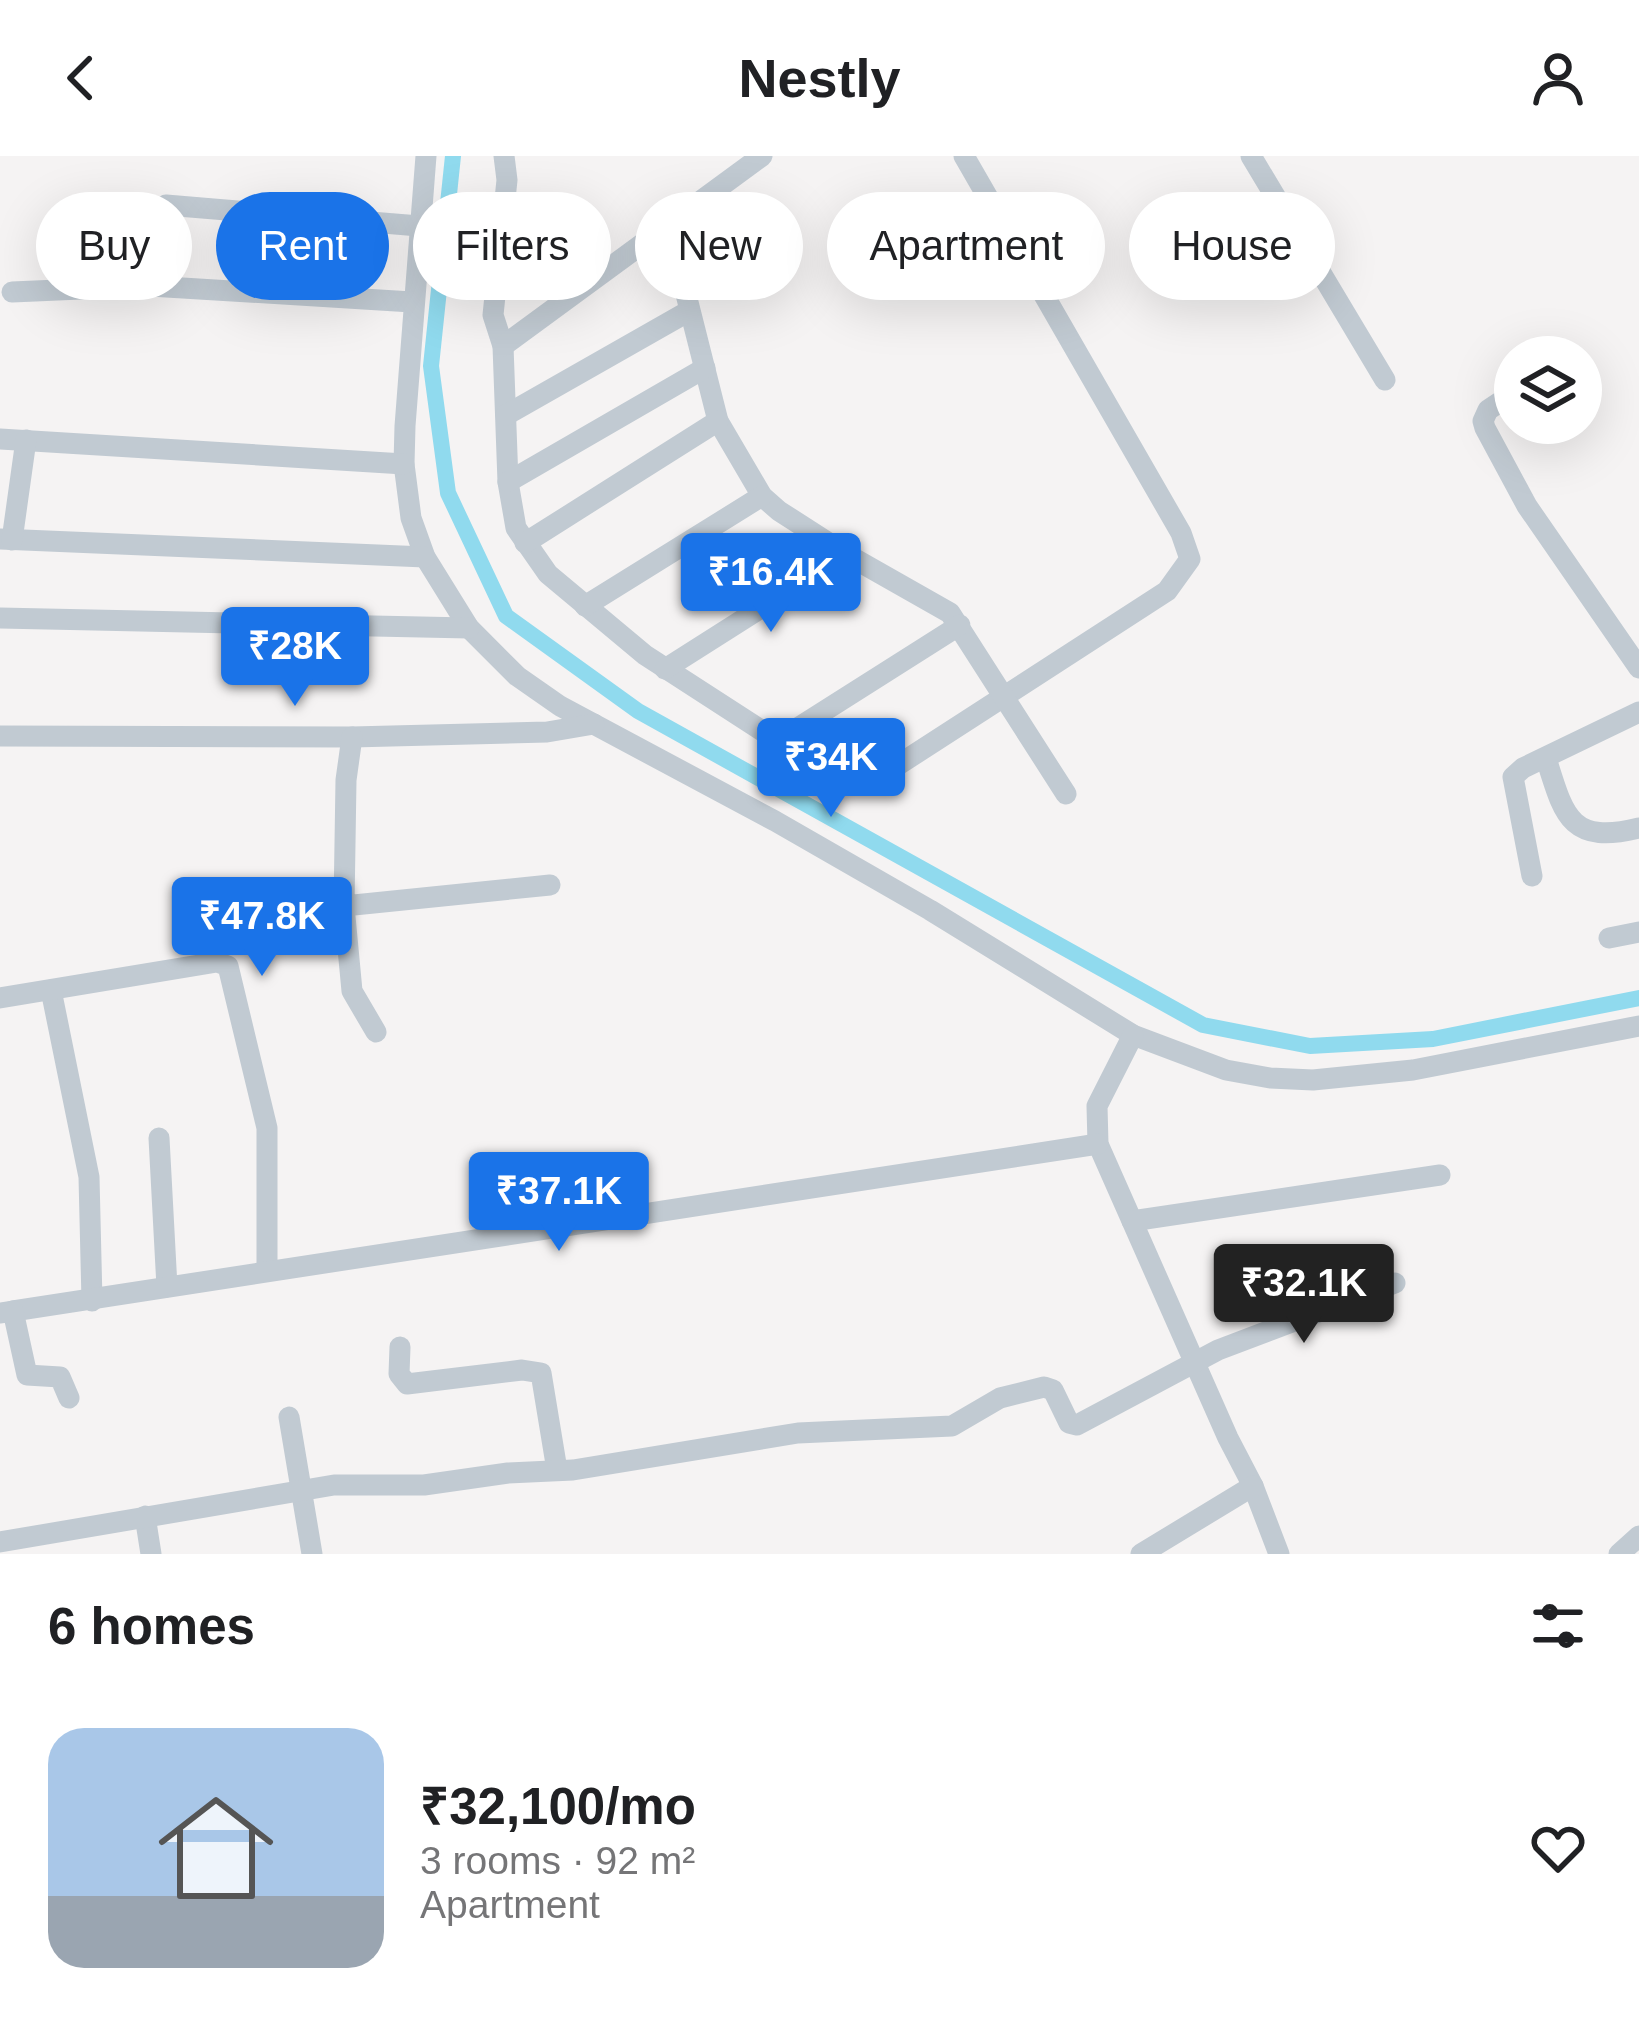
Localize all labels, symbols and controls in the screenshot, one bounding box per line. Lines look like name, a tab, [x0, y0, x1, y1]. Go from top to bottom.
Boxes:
icon: back	[48, 45, 114, 111]
icon: person	[1525, 45, 1591, 111]
text: Nestly	[738, 48, 901, 108]
chip: Buy	[36, 192, 192, 300]
chip: Rent	[216, 192, 389, 300]
chip: Filters	[413, 192, 611, 300]
chip: New	[635, 192, 803, 300]
chip: Apartment	[827, 192, 1105, 300]
chip: House	[1129, 192, 1335, 300]
map controls	[1494, 336, 1602, 444]
button: layers	[1494, 336, 1602, 444]
pin: ₹16.4K	[673, 533, 869, 635]
text: ₹16.4K	[708, 550, 834, 593]
pin: ₹28K	[224, 607, 366, 709]
text: ₹28K	[248, 624, 342, 667]
pin: ₹34K	[760, 718, 902, 820]
text: ₹34K	[784, 735, 878, 778]
pin: ₹47.8K	[164, 877, 360, 979]
text: ₹47.8K	[199, 894, 325, 937]
pin: ₹37.1K	[461, 1152, 657, 1254]
text: ₹37.1K	[496, 1169, 622, 1212]
pin: ₹32.1K	[1206, 1244, 1402, 1346]
text: ₹32.1K	[1241, 1261, 1367, 1304]
icon: filters	[1525, 1593, 1591, 1659]
text: 6 homes	[48, 1598, 255, 1655]
icon: home	[144, 1776, 288, 1920]
text: ₹32,100/mo	[420, 1778, 696, 1835]
icon: heart	[1525, 1815, 1591, 1881]
text: 3 rooms · 92 m²	[420, 1839, 695, 1882]
text: Apartment	[420, 1883, 600, 1926]

